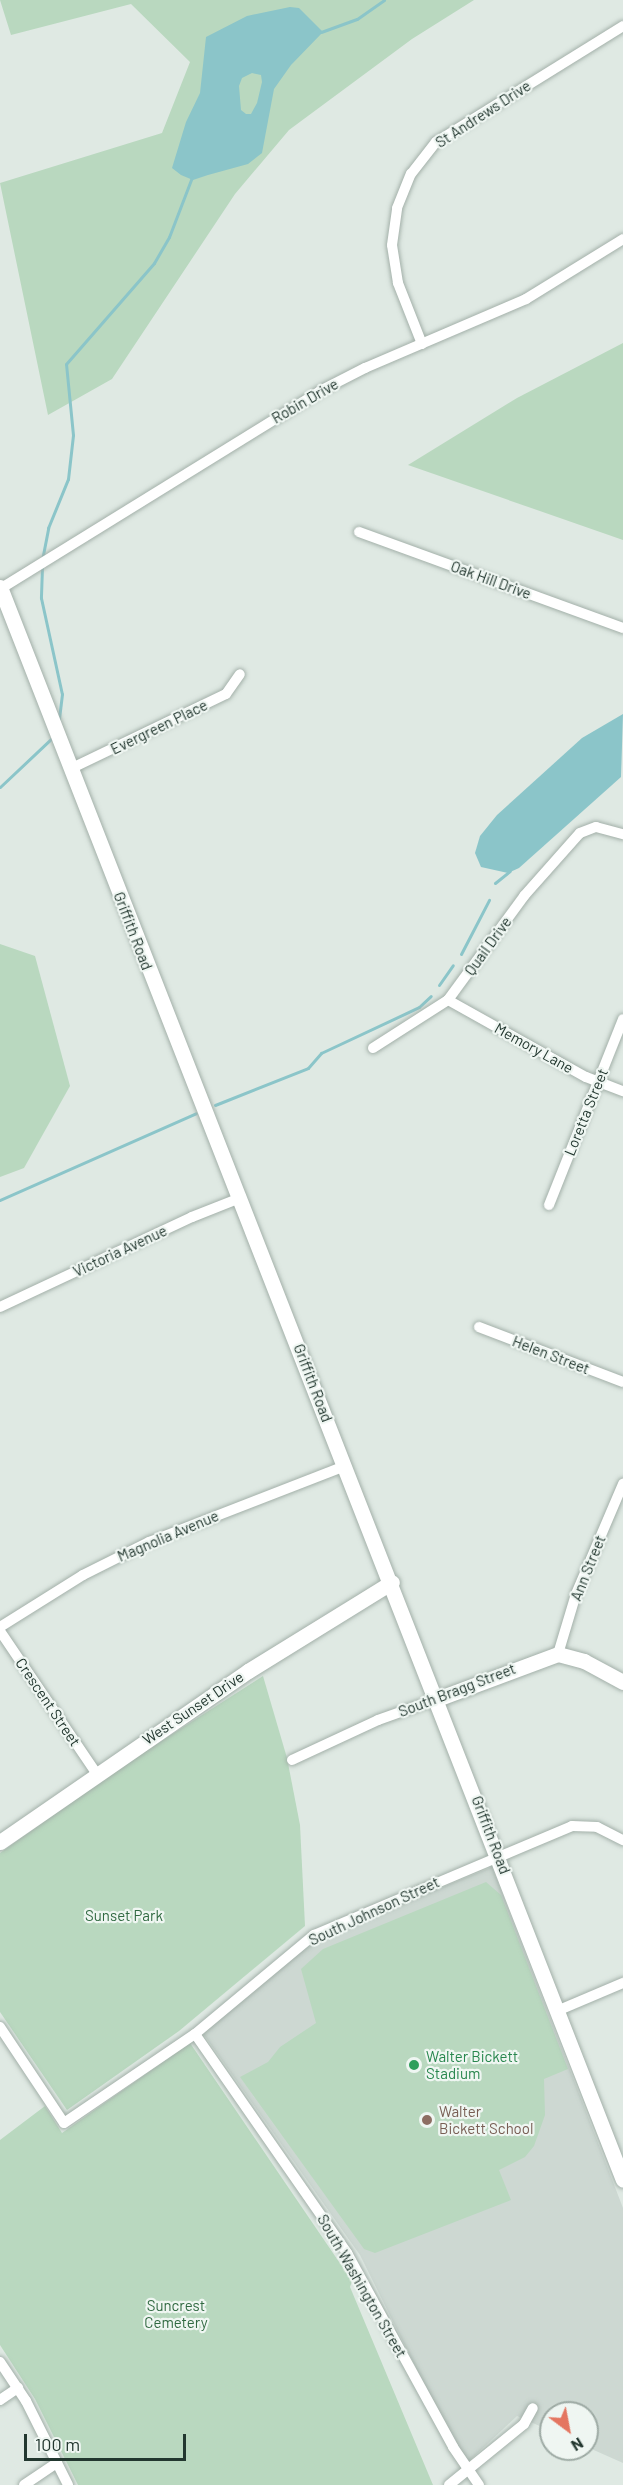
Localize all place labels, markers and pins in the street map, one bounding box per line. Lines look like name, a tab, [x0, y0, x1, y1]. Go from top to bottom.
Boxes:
place label: Walter Bickett Stadium	[426, 2047, 518, 2082]
marker: Walter Bickett Stadium	[407, 2058, 421, 2072]
place label: Walter Bickett School	[439, 2102, 533, 2137]
marker: Walter Bickett School	[420, 2113, 434, 2127]

